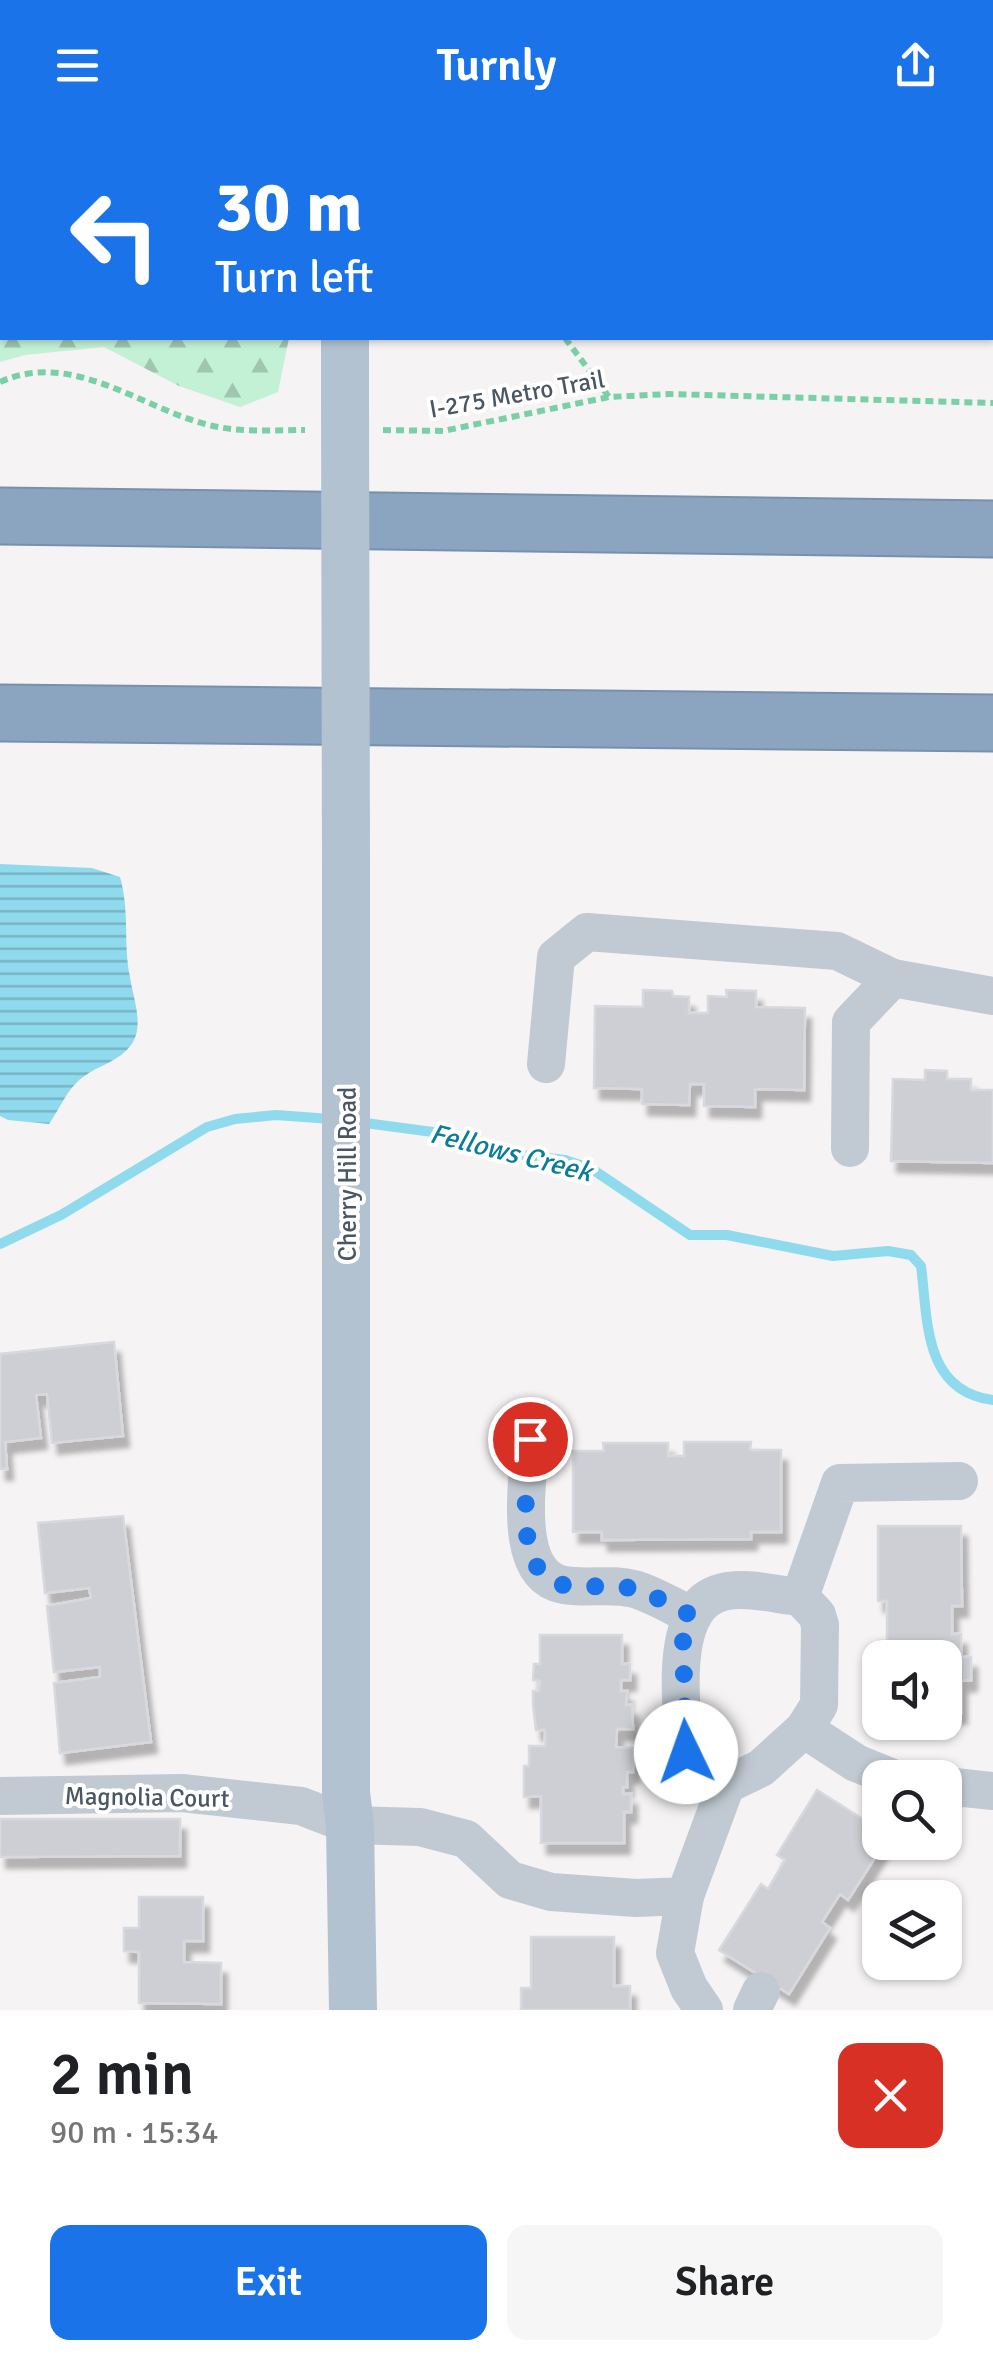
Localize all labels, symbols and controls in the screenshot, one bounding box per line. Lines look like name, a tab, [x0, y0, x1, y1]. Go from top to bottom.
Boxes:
icon: menu	[50, 38, 105, 93]
text: Turnly	[436, 38, 557, 93]
icon: share	[888, 38, 943, 93]
text: 30 m	[215, 164, 363, 250]
icon: left	[50, 170, 180, 300]
text: Turn left	[215, 250, 374, 305]
street label: I-275 Metro Trail	[427, 363, 607, 425]
street label: Cherry Hill Road	[332, 1087, 363, 1261]
water label: Fellows Creek	[427, 1116, 598, 1190]
pin	[488, 1397, 573, 1482]
icon: arrive	[503, 1412, 558, 1467]
map controls	[862, 1640, 962, 1980]
button: sound	[862, 1640, 962, 1740]
position arrow	[634, 1700, 738, 1804]
button: search	[862, 1760, 962, 1860]
street label: Magnolia Court	[64, 1780, 230, 1814]
button: layers	[862, 1880, 962, 1980]
text: 2 min	[50, 2038, 194, 2112]
button: close	[838, 2043, 943, 2148]
text: 90 m · 15:34	[50, 2113, 219, 2152]
button: Exit	[50, 2225, 487, 2340]
button: Share	[507, 2225, 943, 2340]

